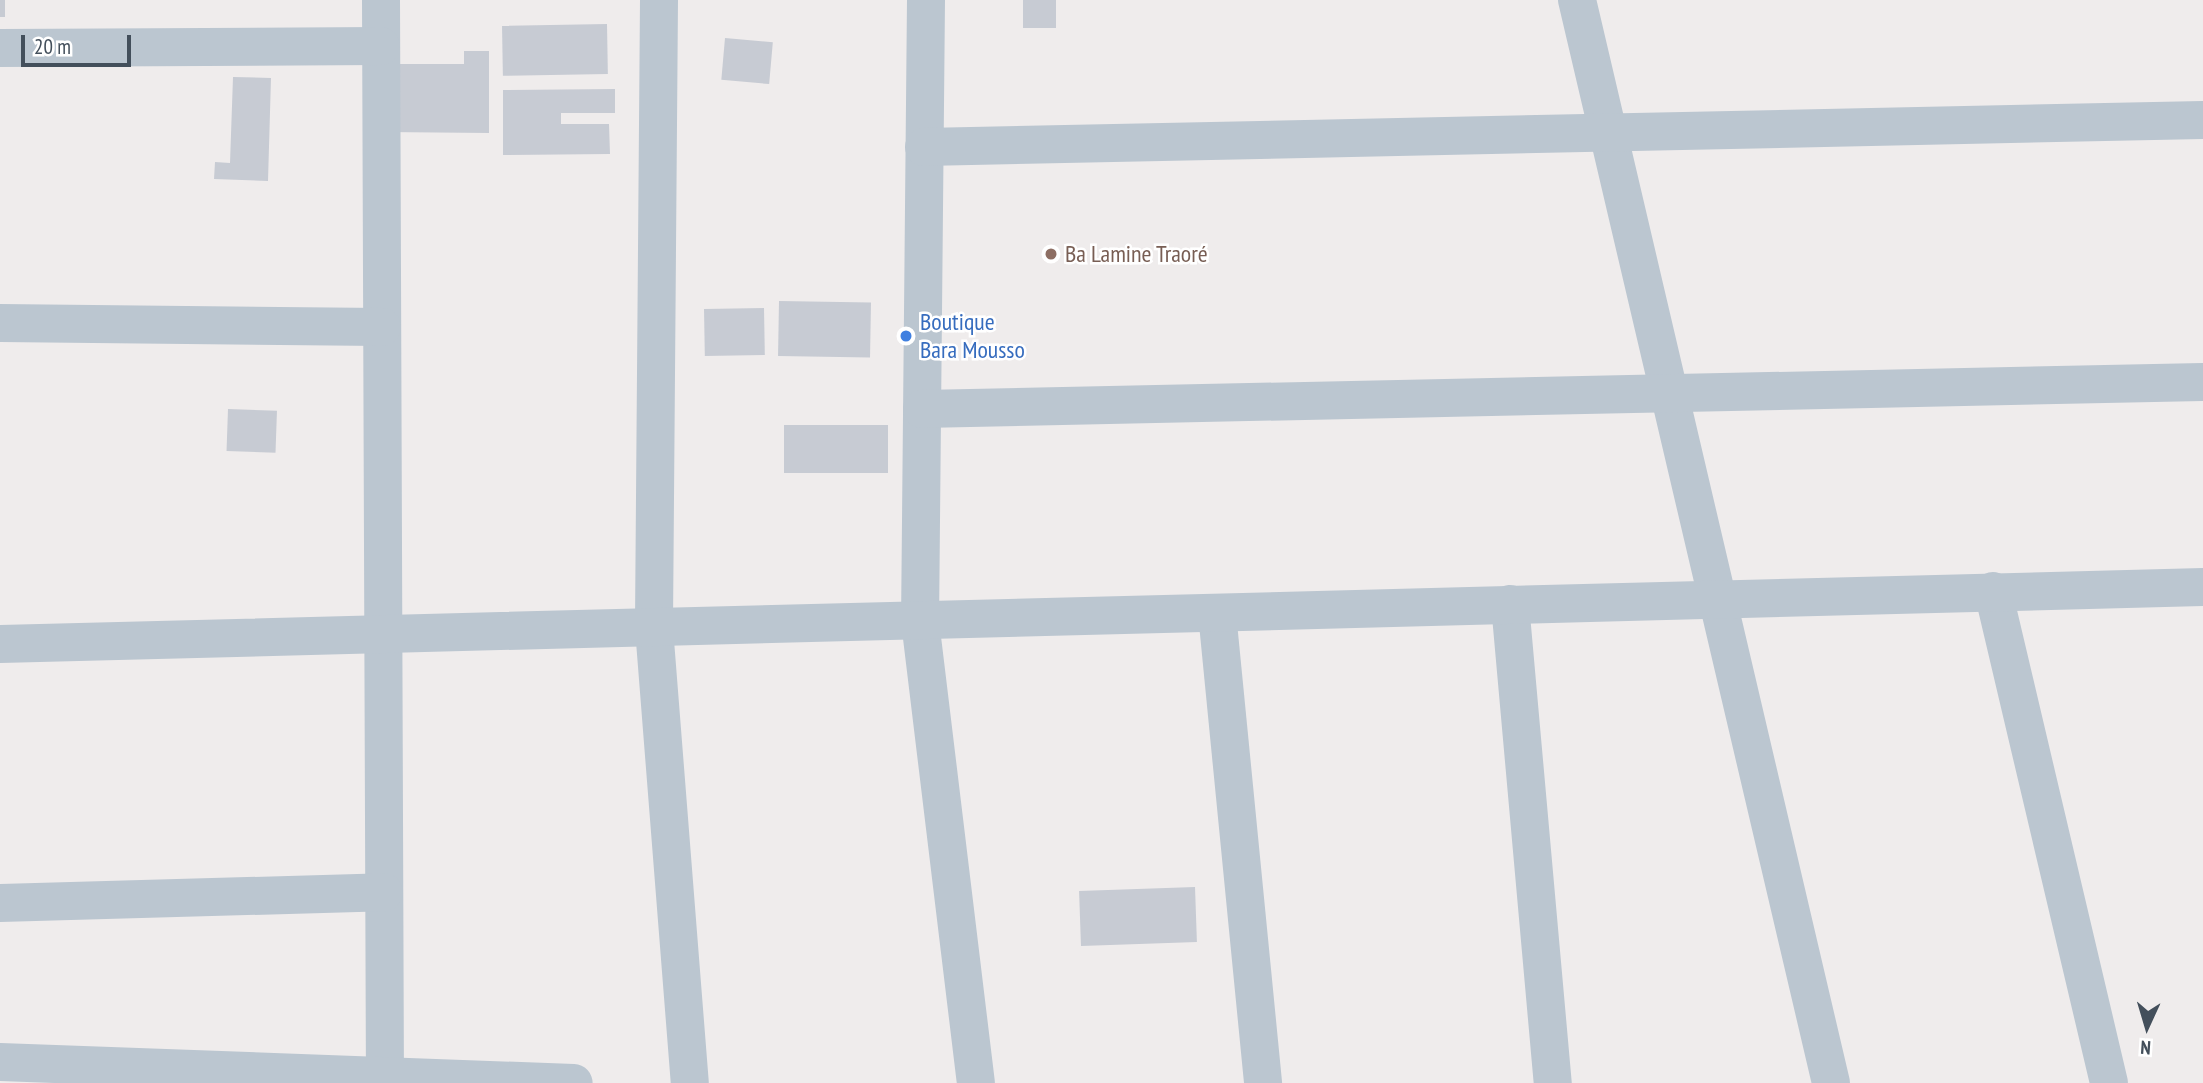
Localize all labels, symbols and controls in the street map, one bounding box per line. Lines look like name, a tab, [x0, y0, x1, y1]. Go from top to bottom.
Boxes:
scale bar	[24, 21, 135, 65]
text: 20 m	[34, 33, 71, 60]
place label: Ba Lamine Traoré	[1065, 240, 1208, 268]
marker: Ba Lamine Traoré	[1043, 246, 1059, 262]
place label: Boutique Bara Mousso	[920, 308, 1025, 364]
marker: Boutique Bara Mousso	[898, 328, 914, 344]
north arrow	[2112, 992, 2182, 1062]
text: N	[2140, 1036, 2152, 1060]

